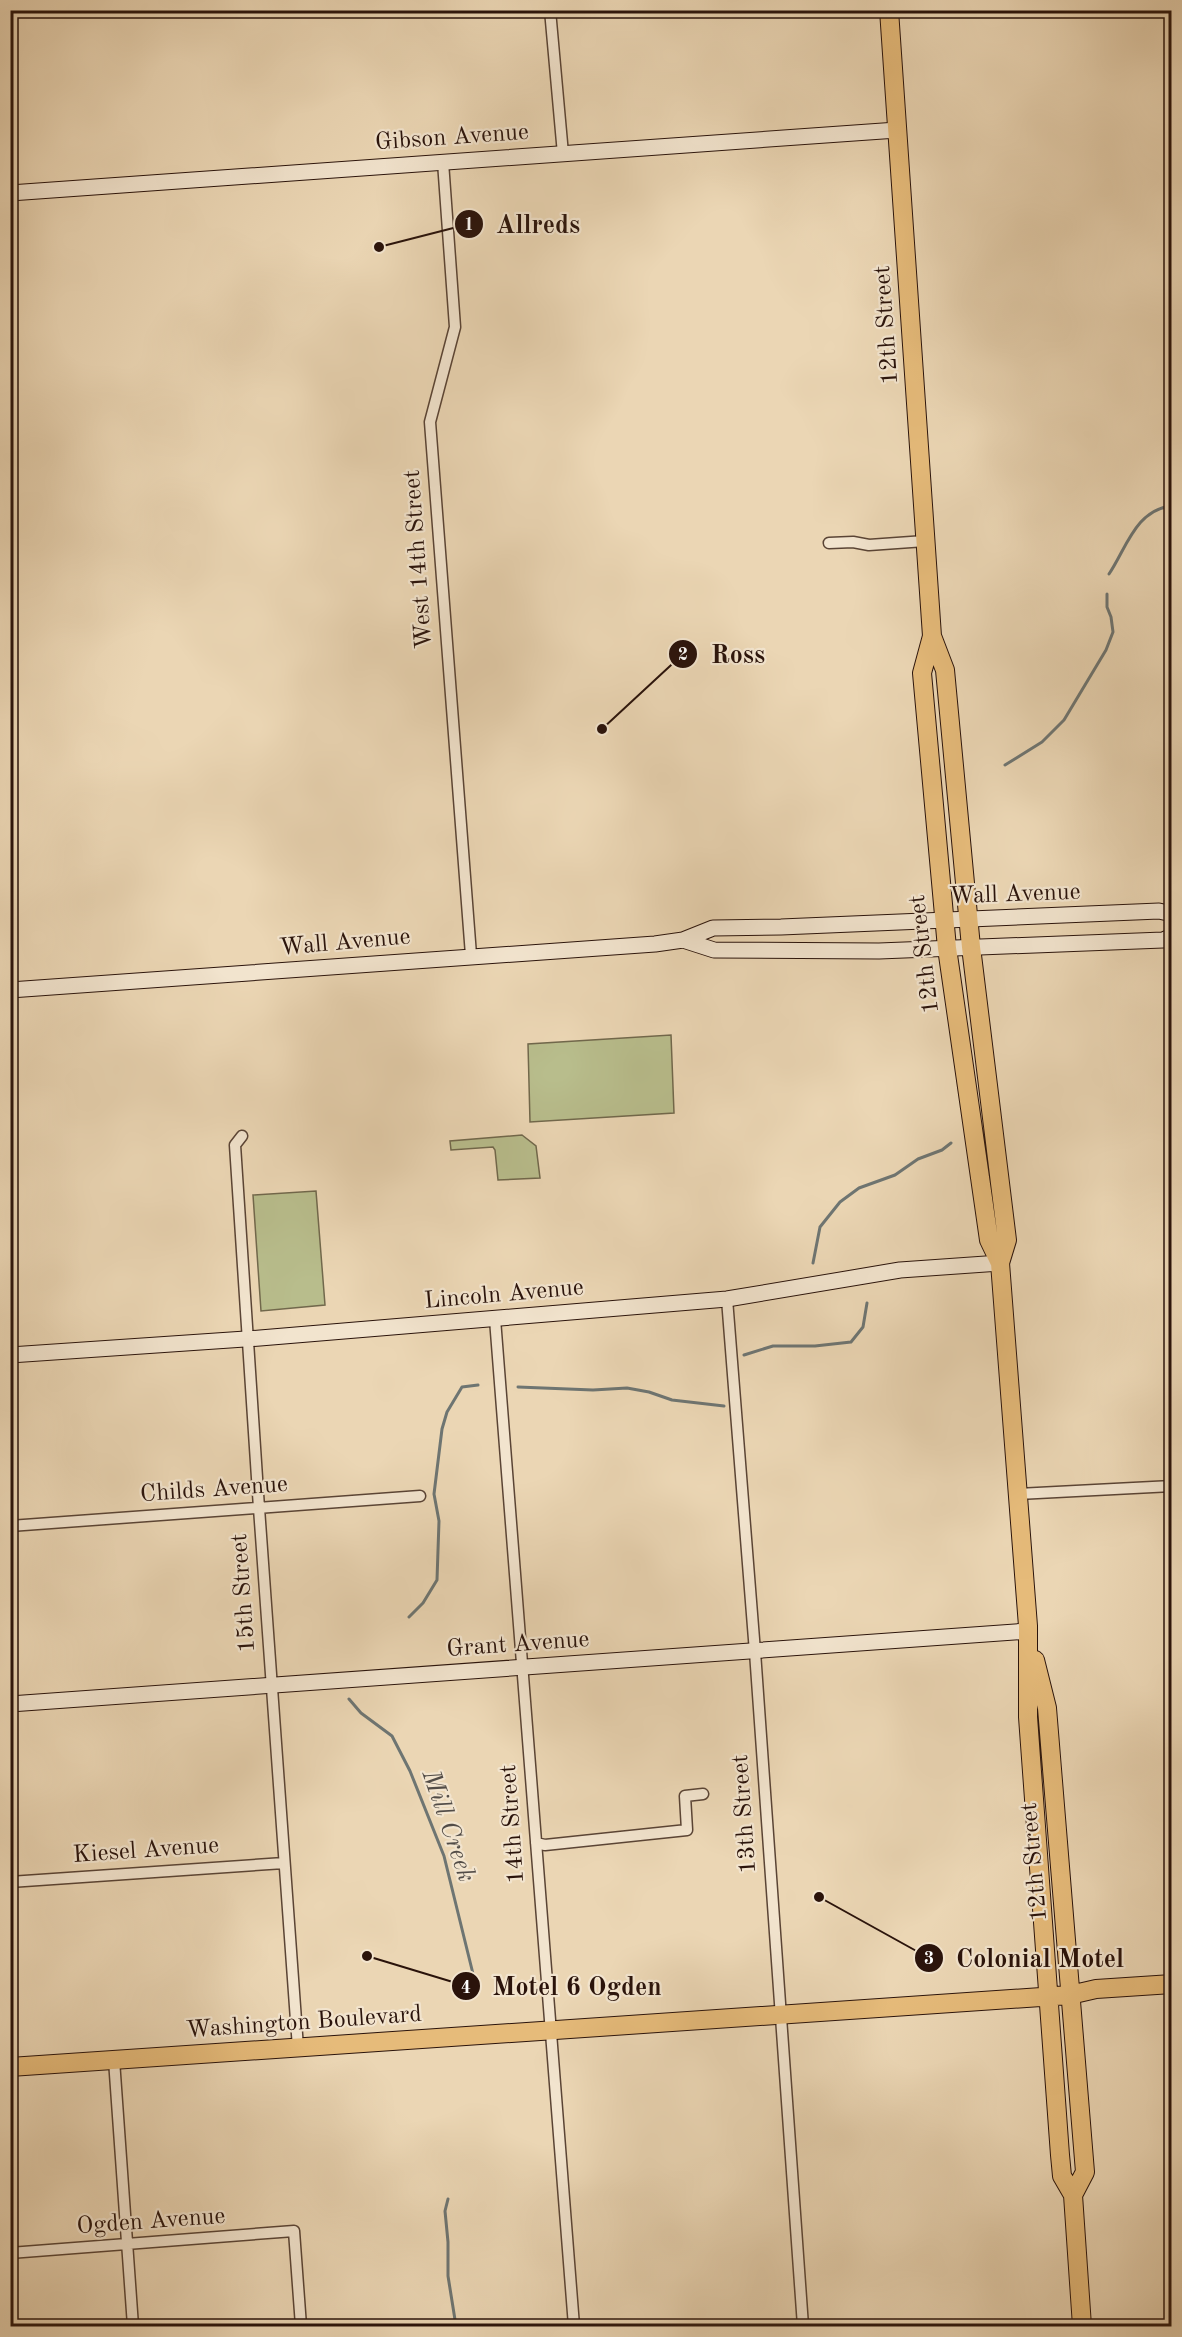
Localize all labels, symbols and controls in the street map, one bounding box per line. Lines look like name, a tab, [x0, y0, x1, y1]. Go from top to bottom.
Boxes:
street label: Gibson Avenue	[374, 121, 530, 155]
callout: Allreds	[454, 202, 592, 246]
text: Allreds	[496, 213, 580, 239]
text: 1	[464, 216, 474, 234]
street label: 12th Street	[871, 264, 903, 386]
street label: West 14th Street	[401, 469, 437, 649]
callout: Ross	[668, 632, 777, 676]
text: Ross	[711, 643, 765, 669]
text: 2	[678, 646, 688, 664]
street label: Wall Avenue	[949, 881, 1081, 909]
street label: 12th Street	[906, 893, 944, 1015]
street label: Wall Avenue	[278, 925, 412, 961]
street label: Lincoln Avenue	[423, 1276, 585, 1314]
street label: Childs Avenue	[139, 1473, 289, 1507]
street label: 15th Street	[228, 1532, 260, 1654]
street label: Grant Avenue	[446, 1628, 590, 1662]
street label: 13th Street	[729, 1753, 761, 1875]
street label: 14th Street	[497, 1763, 529, 1885]
water label: Mill Creek	[416, 1766, 479, 1886]
street label: 12th Street	[1018, 1801, 1052, 1923]
street label: Kiesel Avenue	[72, 1834, 220, 1868]
callout: Colonial Motel	[914, 1936, 1136, 1980]
text: Colonial Motel	[956, 1947, 1124, 1973]
text: 3	[924, 1950, 934, 1968]
callout: Motel 6 Ogden	[451, 1964, 674, 2008]
text: Motel 6 Ogden	[492, 1975, 662, 2001]
text: 4	[461, 1979, 471, 1997]
street label: Washington Boulevard	[185, 2003, 423, 2043]
street label: Ogden Avenue	[76, 2205, 226, 2239]

